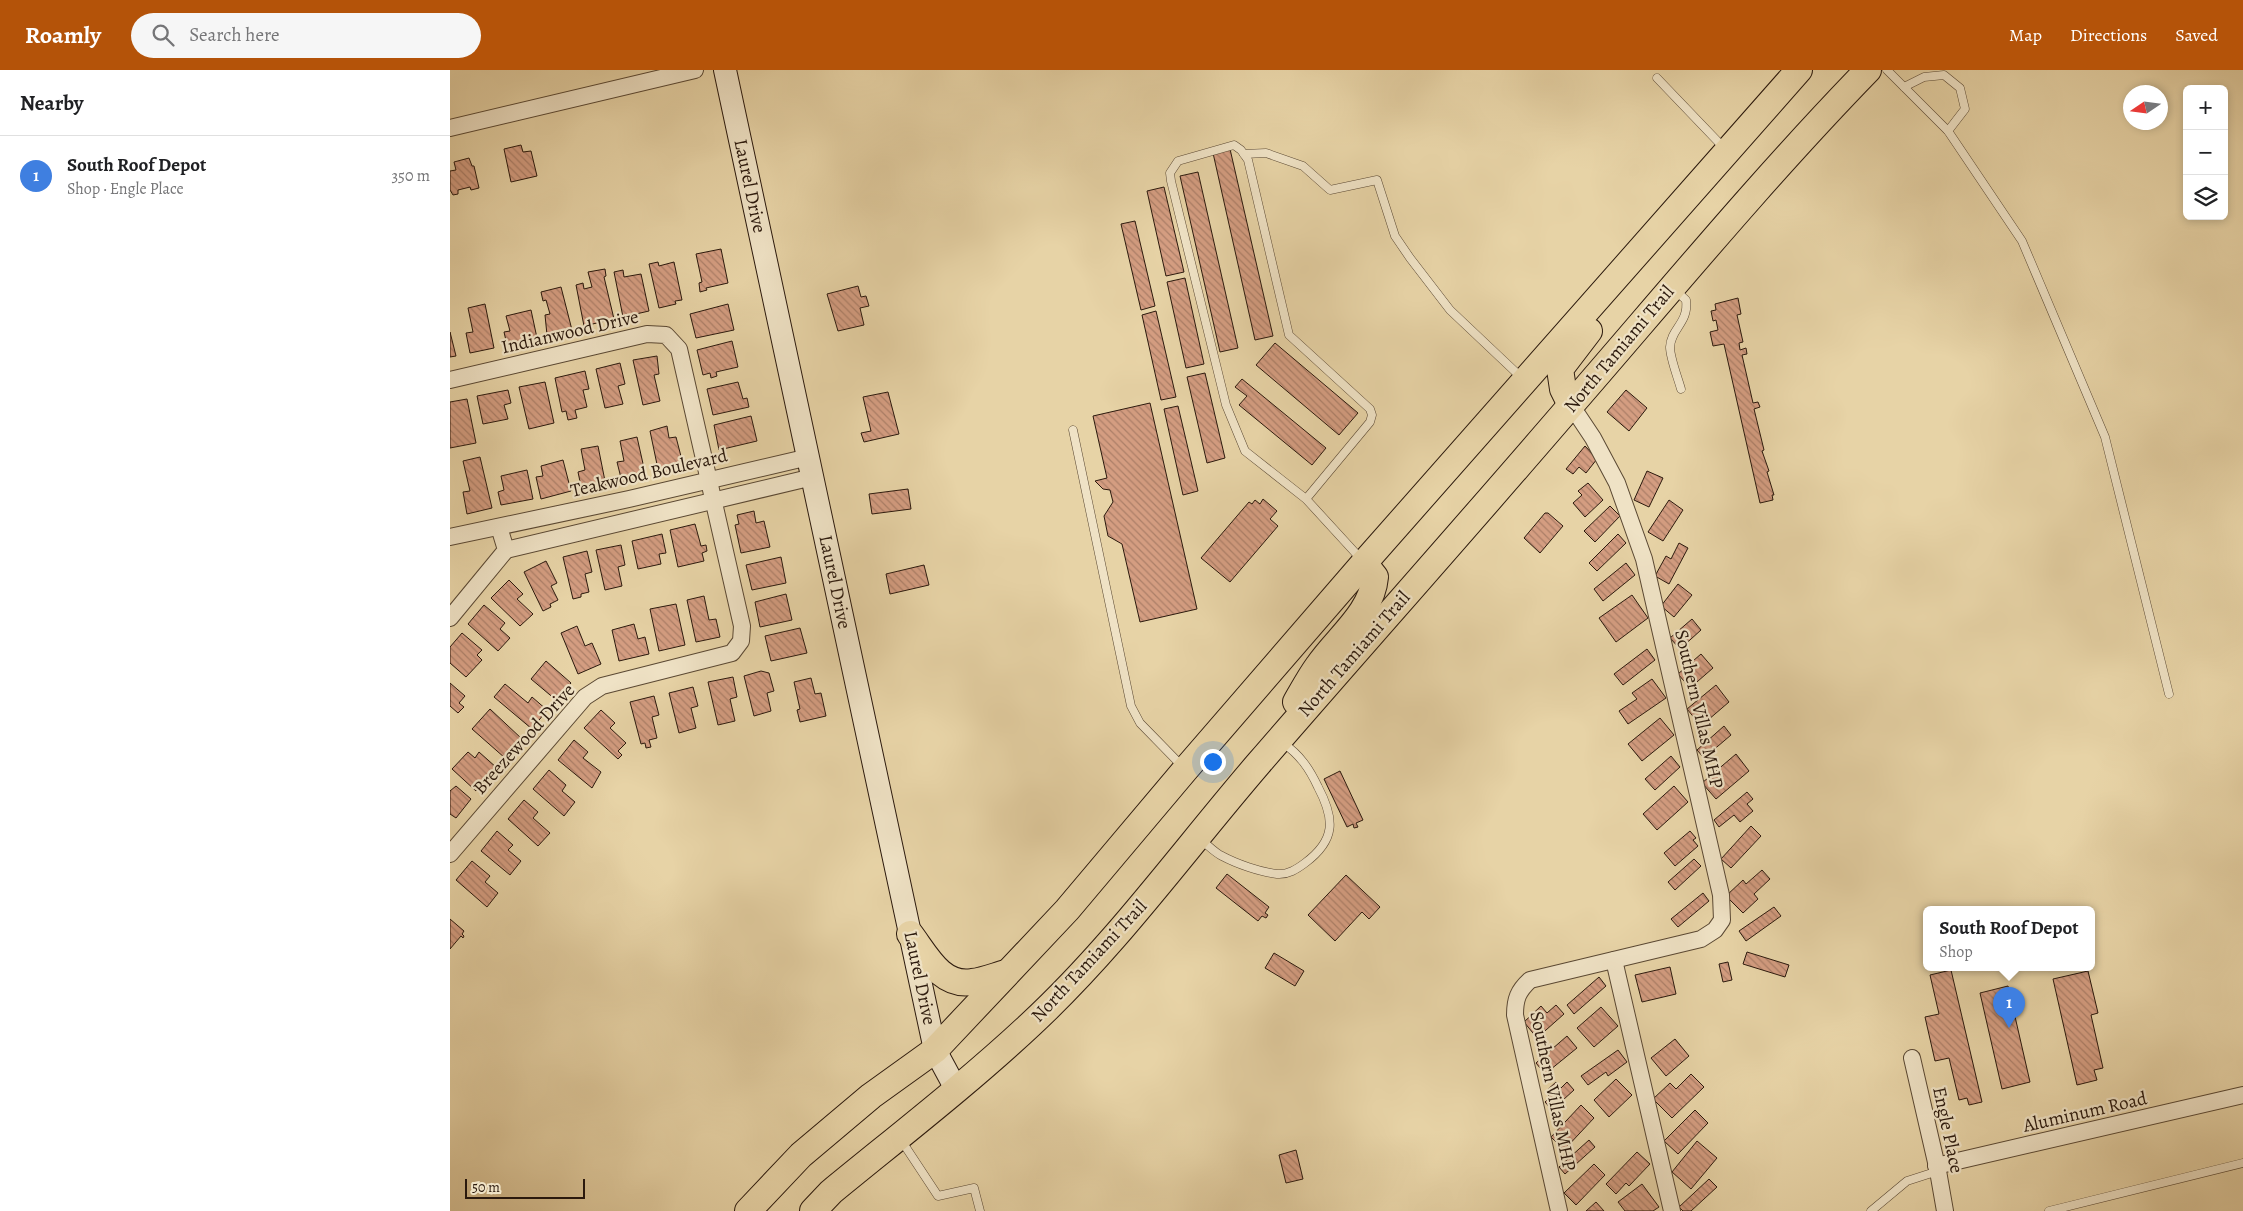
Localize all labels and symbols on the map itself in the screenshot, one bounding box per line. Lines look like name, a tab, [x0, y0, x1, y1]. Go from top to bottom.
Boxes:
north arrow	[2123, 85, 2168, 130]
street label: Laurel Drive	[727, 137, 773, 235]
street label: North Tamiami Trail	[1558, 279, 1680, 418]
street label: Indianwood Drive	[499, 304, 641, 360]
street label: Teakwood Boulevard	[568, 442, 731, 504]
street label: Laurel Drive	[812, 533, 858, 631]
street label: North Tamiami Trail	[1292, 585, 1416, 723]
street label: Southern Villas MHP	[1668, 627, 1730, 792]
street label: Breezewood Drive	[467, 678, 581, 800]
your location	[1200, 749, 1226, 775]
street label: North Tamiami Trail	[1025, 894, 1153, 1028]
street label: Laurel Drive	[897, 929, 943, 1027]
pin: 1	[1993, 987, 2025, 1028]
street label: Southern Villas MHP	[1523, 1009, 1583, 1174]
street label: Engle Place	[1926, 1084, 1970, 1176]
street label: Aluminum Road	[2019, 1085, 2150, 1139]
scale bar	[465, 1176, 585, 1199]

